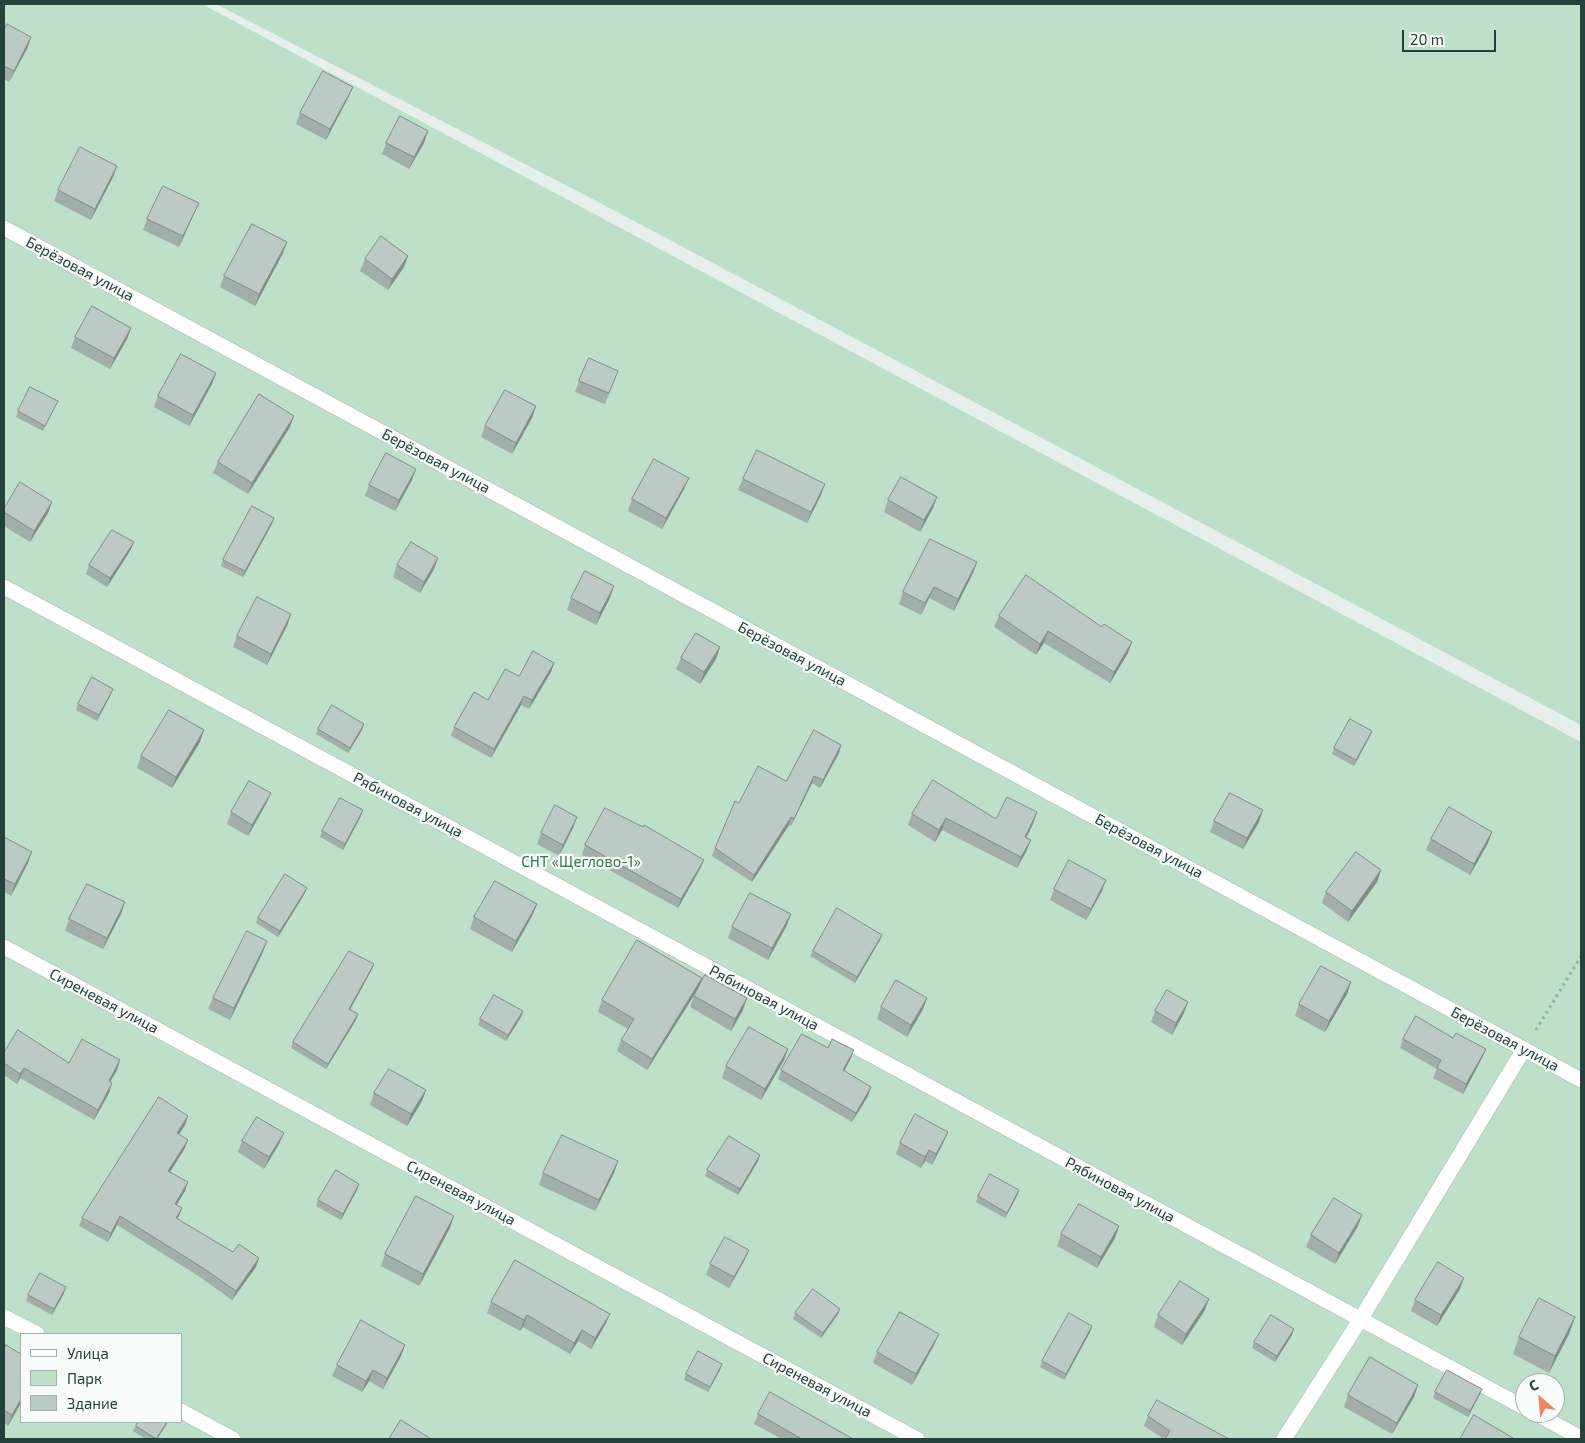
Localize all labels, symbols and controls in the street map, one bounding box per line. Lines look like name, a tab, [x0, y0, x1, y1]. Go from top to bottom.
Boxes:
scale bar	[1405, 20, 1499, 52]
text: 20 m	[1410, 30, 1444, 48]
street label: Берёзовая улица	[23, 233, 137, 305]
street label: Берёзовая улица	[379, 425, 493, 497]
street label: Берёзовая улица	[735, 618, 849, 690]
street label: Рябиновая улица	[350, 768, 466, 842]
street label: Берёзовая улица	[1092, 810, 1206, 882]
park label: СНТ «Щеглово-1»	[521, 853, 641, 871]
street label: Рябиновая улица	[706, 961, 822, 1035]
street label: Сиреневая улица	[46, 965, 162, 1037]
street label: Берёзовая улица	[1448, 1003, 1562, 1075]
street label: Рябиновая улица	[1062, 1153, 1178, 1227]
street label: Сиреневая улица	[403, 1157, 519, 1229]
legend	[20, 1333, 182, 1423]
text: Улица	[67, 1344, 109, 1362]
street label: Сиреневая улица	[759, 1349, 875, 1421]
text: Парк	[67, 1369, 102, 1387]
north arrow	[1515, 1373, 1565, 1423]
text: С	[1526, 1376, 1541, 1395]
text: Здание	[67, 1394, 118, 1412]

